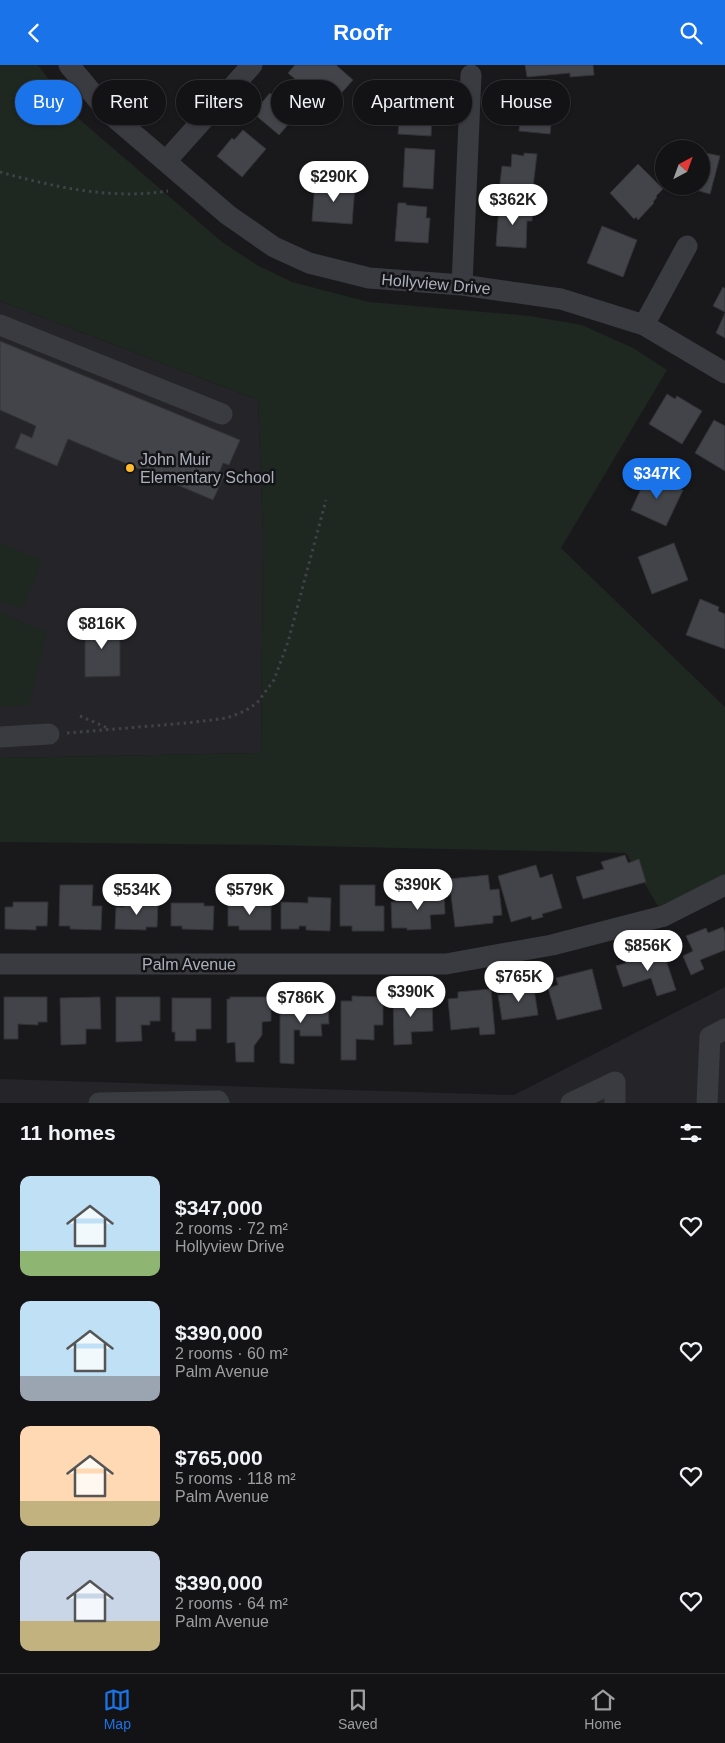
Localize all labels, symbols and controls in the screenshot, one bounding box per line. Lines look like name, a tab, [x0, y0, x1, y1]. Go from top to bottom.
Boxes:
icon: back	[20, 19, 48, 47]
icon: search	[677, 19, 705, 47]
text: Roofr	[333, 20, 392, 45]
chip: Buy	[15, 80, 82, 125]
chip: Rent	[92, 80, 166, 125]
chip: Filters	[176, 80, 261, 125]
chip: New	[271, 80, 343, 125]
chip: Apartment	[353, 80, 472, 125]
chip: House	[482, 80, 570, 125]
north arrow	[655, 140, 710, 195]
map controls	[655, 140, 710, 195]
pin: $290K	[299, 161, 369, 203]
text: $290K	[310, 168, 358, 185]
pin: $362K	[478, 184, 548, 226]
text: $362K	[489, 191, 537, 208]
street label: Hollyview Drive	[381, 271, 491, 297]
place label: John Muir Elementary School	[140, 451, 274, 486]
pin: $347K	[622, 457, 692, 500]
marker: John Muir Elementary School	[124, 462, 136, 474]
text: $347K	[633, 465, 681, 482]
pin: $816K	[67, 607, 137, 650]
text: $816K	[78, 615, 126, 632]
pin: $390K	[383, 869, 453, 911]
pin: $534K	[102, 873, 172, 916]
pin: $579K	[215, 873, 285, 916]
text: $390K	[394, 876, 442, 893]
text: $534K	[113, 881, 161, 898]
text: $579K	[226, 881, 274, 898]
pin: $856K	[613, 929, 683, 972]
text: $856K	[624, 937, 672, 954]
street label: Palm Avenue	[142, 956, 236, 973]
pin: $765K	[484, 961, 554, 1003]
text: $765K	[495, 968, 543, 985]
pin: $390K	[376, 975, 446, 1018]
pin: $786K	[266, 981, 336, 1024]
text: $390K	[387, 983, 435, 1000]
text: $786K	[277, 989, 325, 1006]
icon: filters	[677, 1119, 705, 1147]
text: 11 homes	[20, 1121, 116, 1144]
icon: home	[60, 1196, 120, 1256]
text: $347,000	[175, 1196, 263, 1219]
icon: heart	[677, 1212, 705, 1240]
text: 2 rooms · 72 m²	[175, 1220, 288, 1237]
text: Hollyview Drive	[175, 1238, 284, 1255]
icon: home	[60, 1321, 120, 1381]
text: $390,000	[175, 1321, 263, 1344]
icon: heart	[677, 1337, 705, 1365]
text: 2 rooms · 60 m²	[175, 1345, 288, 1362]
text: Palm Avenue	[175, 1363, 269, 1380]
icon: home	[60, 1446, 120, 1506]
text: $765,000	[175, 1446, 263, 1469]
icon: heart	[677, 1462, 705, 1490]
text: 5 rooms · 118 m²	[175, 1470, 296, 1487]
text: Palm Avenue	[175, 1488, 269, 1505]
icon: home	[60, 1571, 120, 1631]
text: $390,000	[175, 1571, 263, 1594]
icon: heart	[677, 1587, 705, 1615]
text: 2 rooms · 64 m²	[175, 1595, 288, 1612]
text: Palm Avenue	[175, 1613, 269, 1630]
tab: Map	[103, 1686, 131, 1732]
tab: Saved	[338, 1686, 378, 1732]
tab: Home	[584, 1686, 622, 1732]

